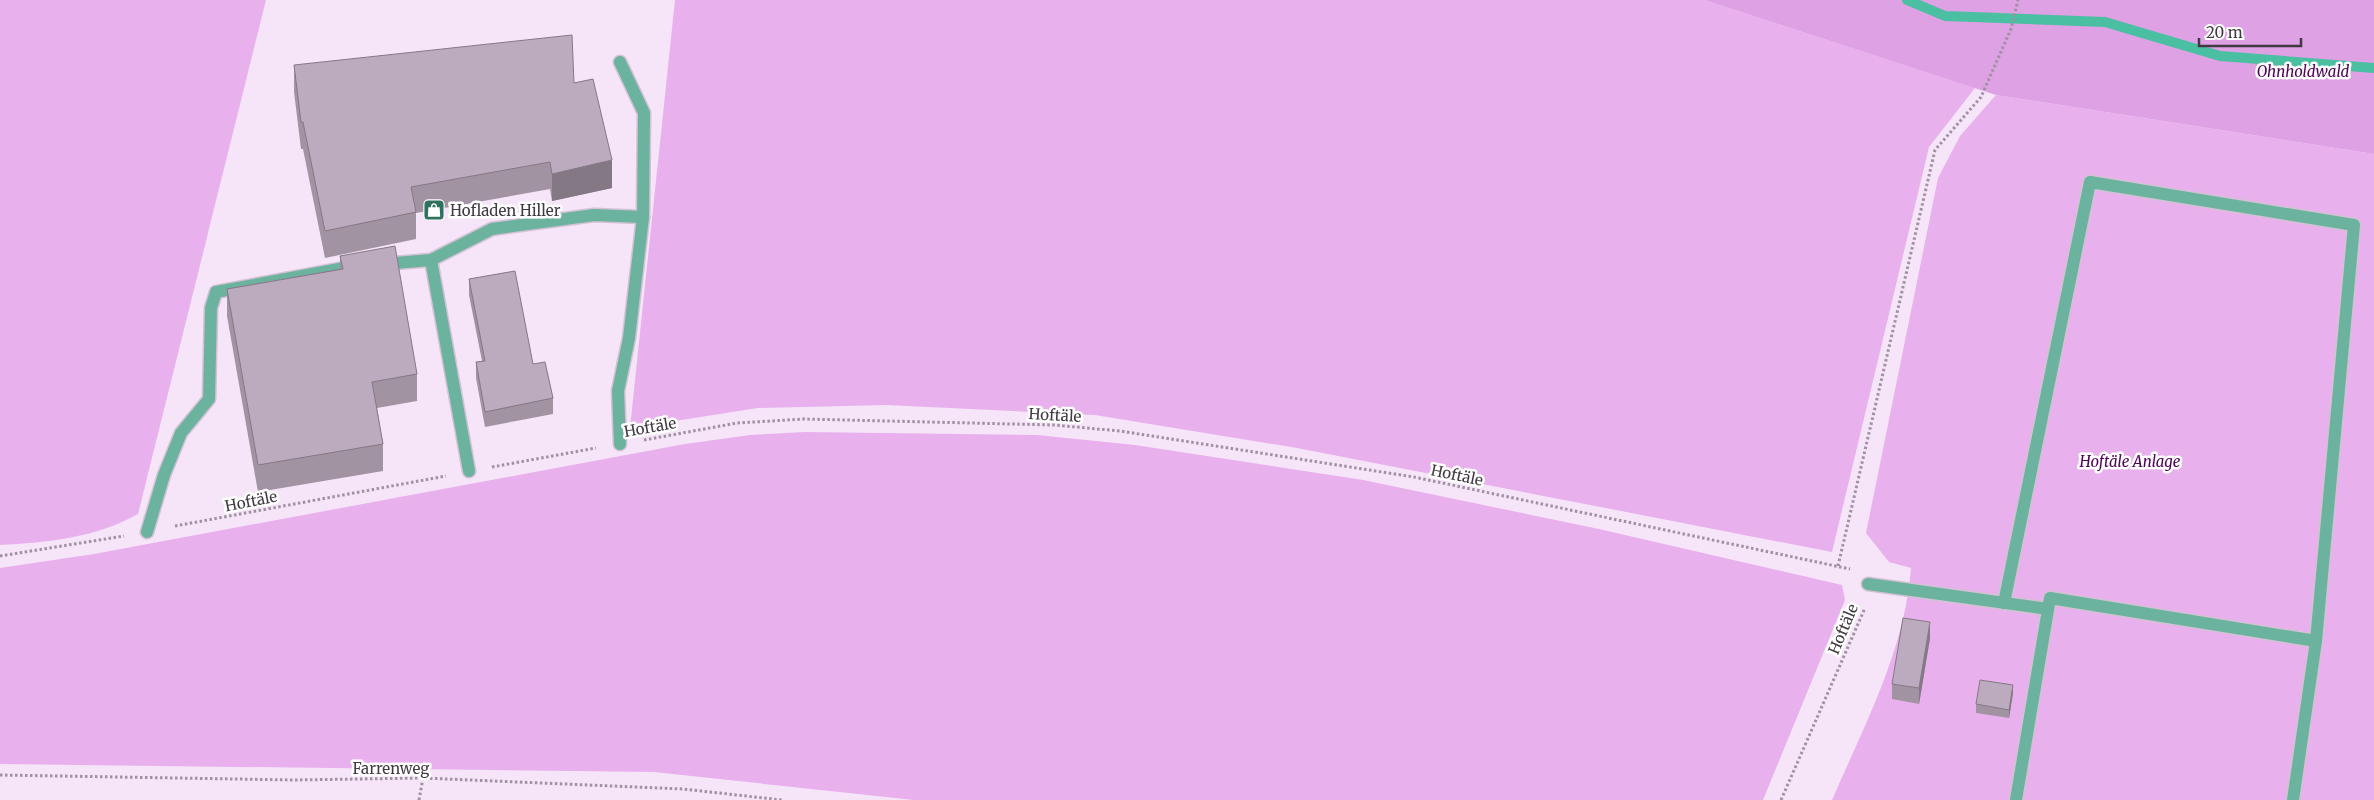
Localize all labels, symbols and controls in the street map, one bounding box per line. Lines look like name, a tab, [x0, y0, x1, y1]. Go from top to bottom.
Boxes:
scale bar	[2199, 15, 2302, 47]
text: 20 m	[2206, 23, 2243, 42]
park label: Ohnholdwald	[2257, 62, 2350, 81]
shop icon: Hofladen Hiller	[422, 198, 446, 222]
place label: Hofladen Hiller	[450, 201, 561, 220]
street label: Hoftäle	[1028, 404, 1082, 426]
street label: Hoftäle	[622, 413, 678, 441]
park label: Hoftäle Anlage	[2079, 452, 2181, 471]
street label: Hoftäle	[1429, 460, 1485, 490]
street label: Hoftäle	[223, 487, 279, 515]
street label: Hoftäle	[1824, 601, 1862, 657]
street label: Farrenweg	[353, 759, 429, 778]

